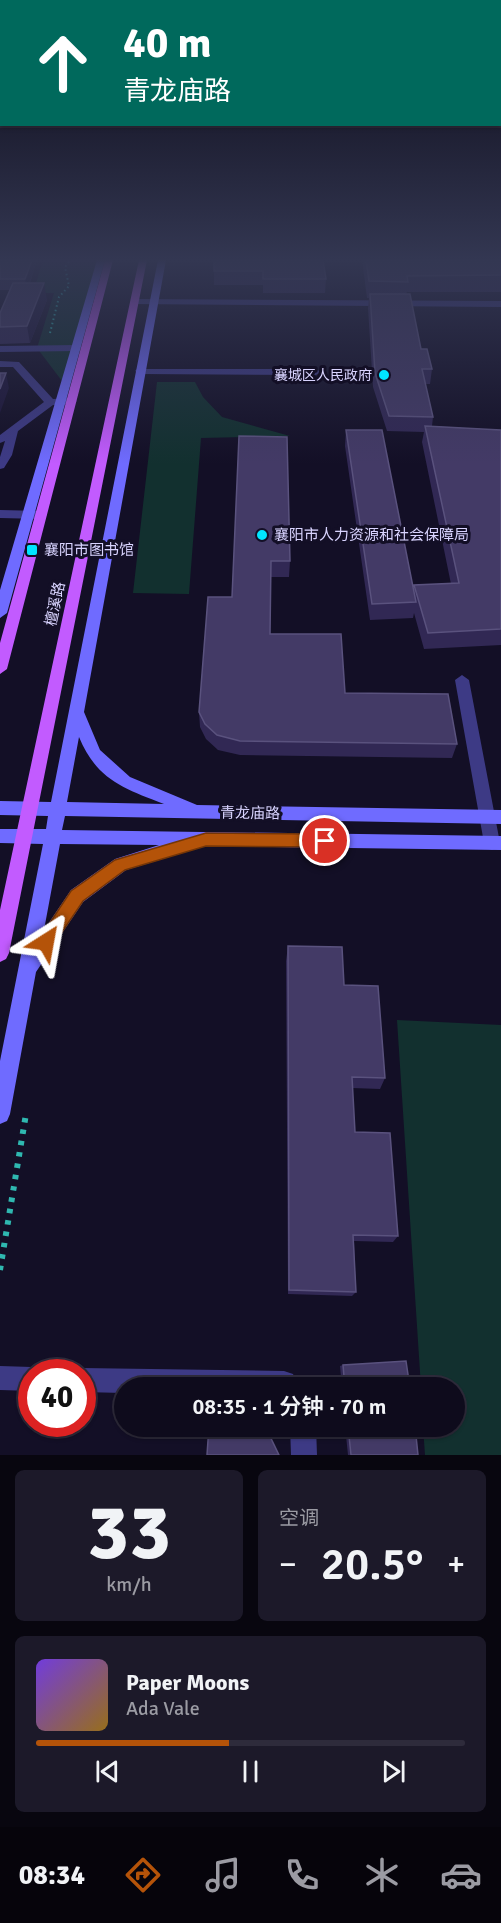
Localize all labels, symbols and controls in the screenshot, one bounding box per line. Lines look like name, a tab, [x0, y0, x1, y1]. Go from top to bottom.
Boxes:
text: 40 m	[123, 18, 212, 69]
icon: ahead	[24, 24, 102, 102]
text: 青龙庙路	[123, 75, 231, 108]
place label: 襄城区人民政府	[274, 367, 372, 384]
marker: 襄城区人民政府	[377, 368, 391, 382]
place label: 襄阳市人力资源和社会保障局	[274, 526, 469, 544]
marker: 襄阳市人力资源和社会保障局	[255, 528, 269, 542]
place label: 襄阳市图书馆	[44, 541, 134, 559]
marker: 襄阳市图书馆	[25, 543, 39, 557]
street label: 檀溪路	[42, 580, 68, 628]
street label: 青龙庙路	[220, 803, 280, 823]
pin	[299, 815, 350, 866]
icon: arrive	[308, 824, 341, 857]
position arrow	[14, 910, 78, 974]
speed limit sign: 40	[18, 1359, 96, 1437]
text: 08:35 · 1 分钟 · 70 m	[192, 1393, 387, 1420]
text: 33	[87, 1485, 171, 1581]
text: 空调	[279, 1506, 319, 1531]
text: 20.5°	[321, 1537, 423, 1592]
text: −	[279, 1544, 297, 1585]
text: +	[447, 1544, 465, 1585]
text: km/h	[106, 1572, 152, 1597]
text: Paper Moons	[126, 1669, 249, 1696]
text: Ada Vale	[126, 1696, 200, 1721]
icon: previous	[91, 1755, 124, 1788]
icon: pause	[234, 1755, 267, 1788]
icon: next	[377, 1755, 410, 1788]
icon: directions	[122, 1854, 164, 1896]
icon: music	[202, 1854, 244, 1896]
icon: phone	[281, 1854, 323, 1896]
icon: climate	[361, 1854, 403, 1896]
icon: car	[440, 1854, 482, 1896]
text: 08:34	[19, 1859, 85, 1892]

